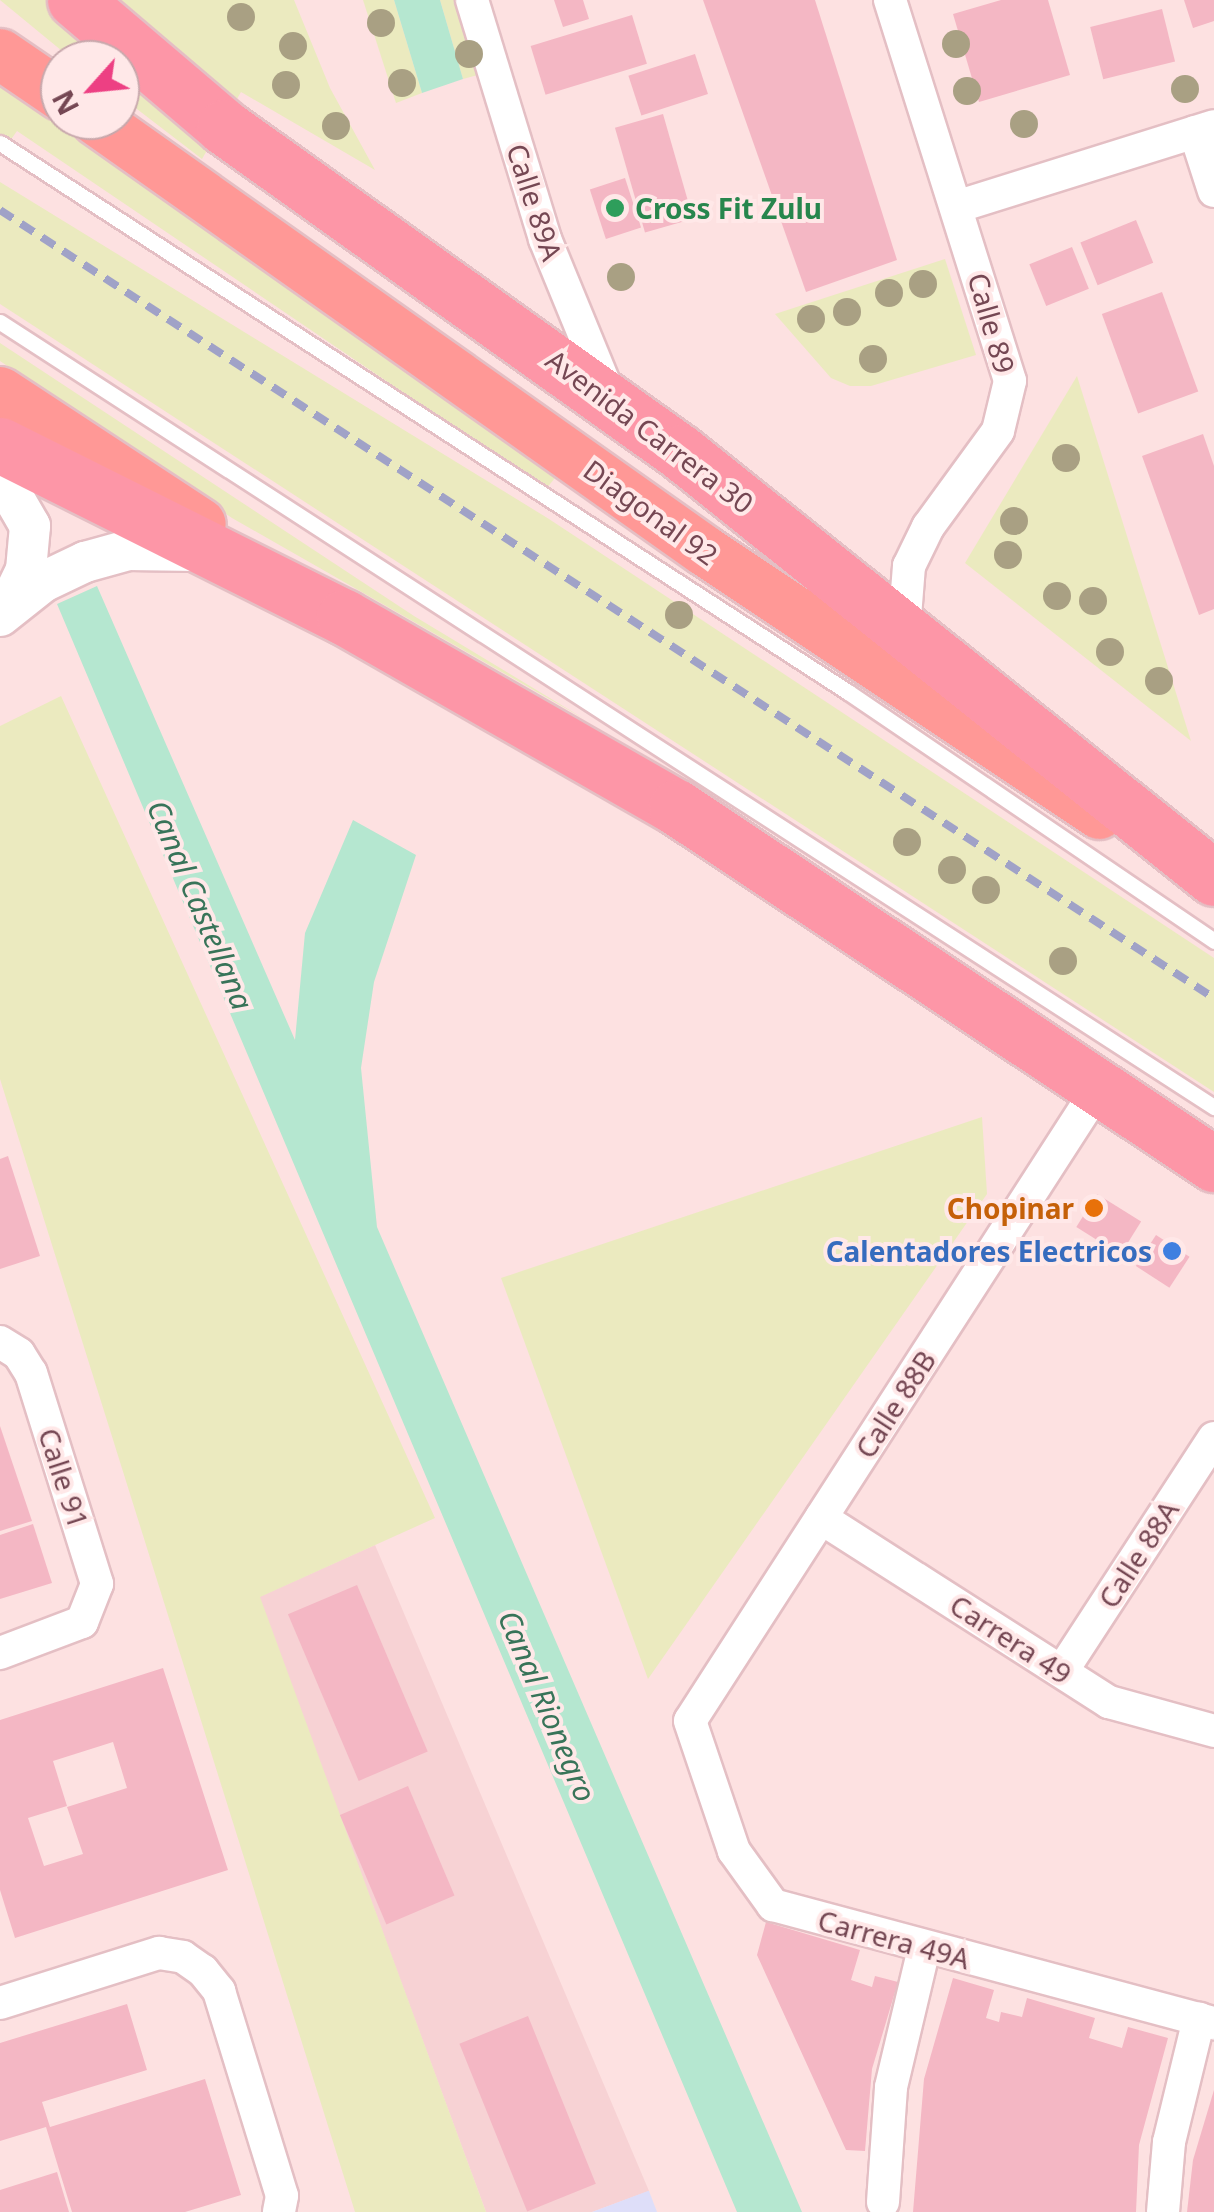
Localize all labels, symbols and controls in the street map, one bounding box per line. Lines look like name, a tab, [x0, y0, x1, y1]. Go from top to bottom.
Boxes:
north arrow	[40, 40, 140, 140]
text: N	[43, 84, 87, 121]
street label: Calle 89A	[500, 139, 570, 265]
place label: Cross Fit Zulu	[635, 191, 822, 225]
marker: Cross Fit Zulu	[604, 197, 626, 219]
street label: Calle 89	[962, 269, 1022, 377]
street label: Avenida Carrera 30	[540, 342, 760, 520]
street label: Diagonal 92	[578, 452, 724, 572]
water label: Canal Castellana	[140, 795, 260, 1015]
place label: Chopinar	[947, 1191, 1074, 1225]
marker: Chopinar	[1083, 1197, 1105, 1219]
place label: Calentadores Electricos	[826, 1234, 1152, 1268]
marker: Calentadores Electricos	[1161, 1240, 1183, 1262]
street label: Calle 88B	[848, 1344, 942, 1464]
street label: Calle 91	[32, 1424, 96, 1532]
street label: Calle 88A	[1091, 1494, 1185, 1614]
street label: Carrera 49	[944, 1587, 1078, 1691]
water label: Canal Rionegro	[491, 1605, 603, 1807]
street label: Carrera 49A	[814, 1903, 974, 1975]

